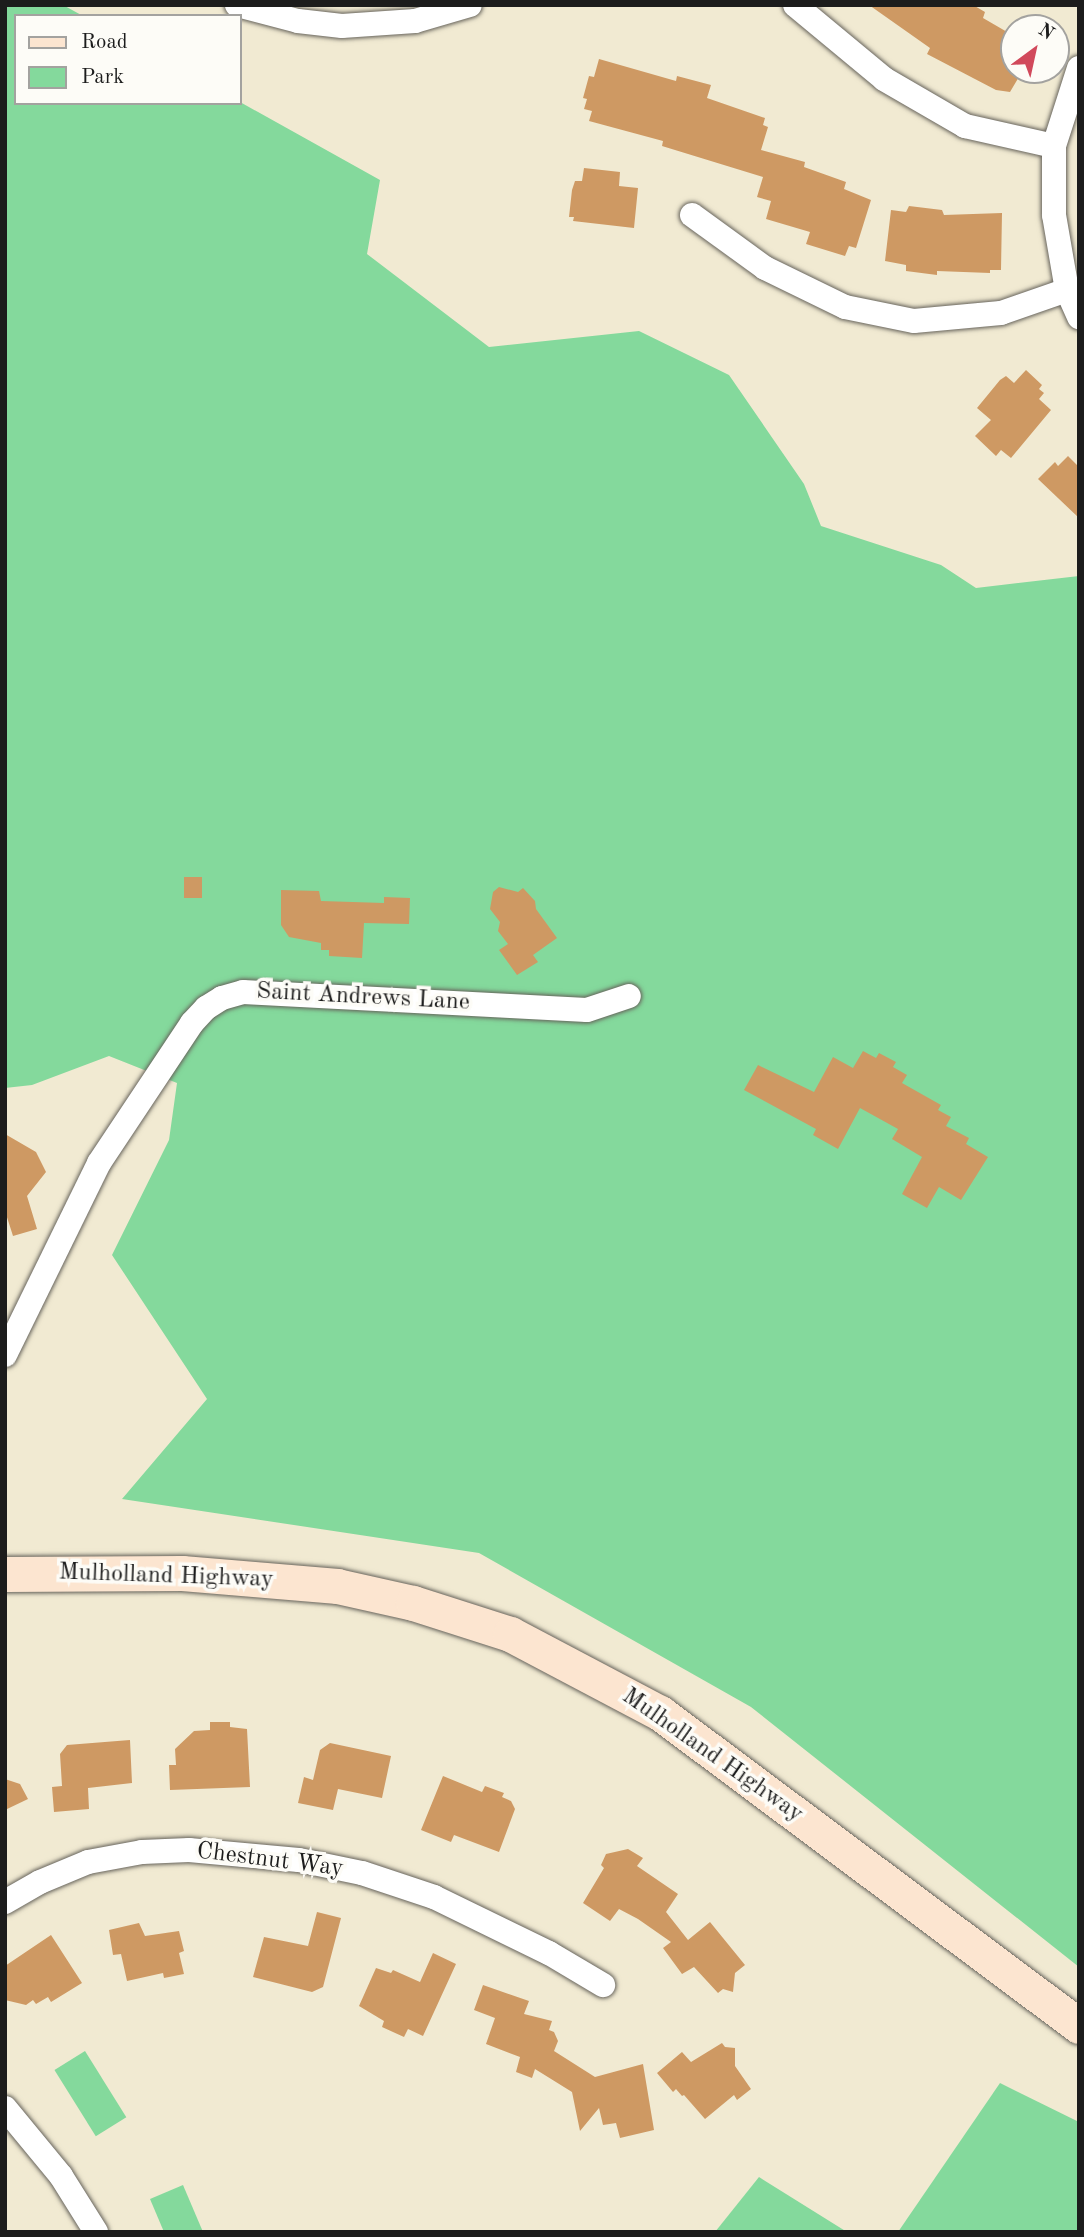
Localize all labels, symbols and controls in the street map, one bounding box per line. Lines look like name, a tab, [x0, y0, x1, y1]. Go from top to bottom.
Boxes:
legend	[14, 14, 242, 105]
north arrow	[1000, 14, 1070, 84]
text: N	[1034, 21, 1057, 45]
text: Road	[81, 32, 128, 53]
text: Park	[81, 67, 124, 88]
street label: Saint Andrews Lane	[256, 978, 470, 1018]
street label: Mulholland Highway	[58, 1559, 274, 1595]
street label: Mulholland Highway	[616, 1683, 808, 1829]
street label: Chestnut Way	[195, 1838, 345, 1884]

